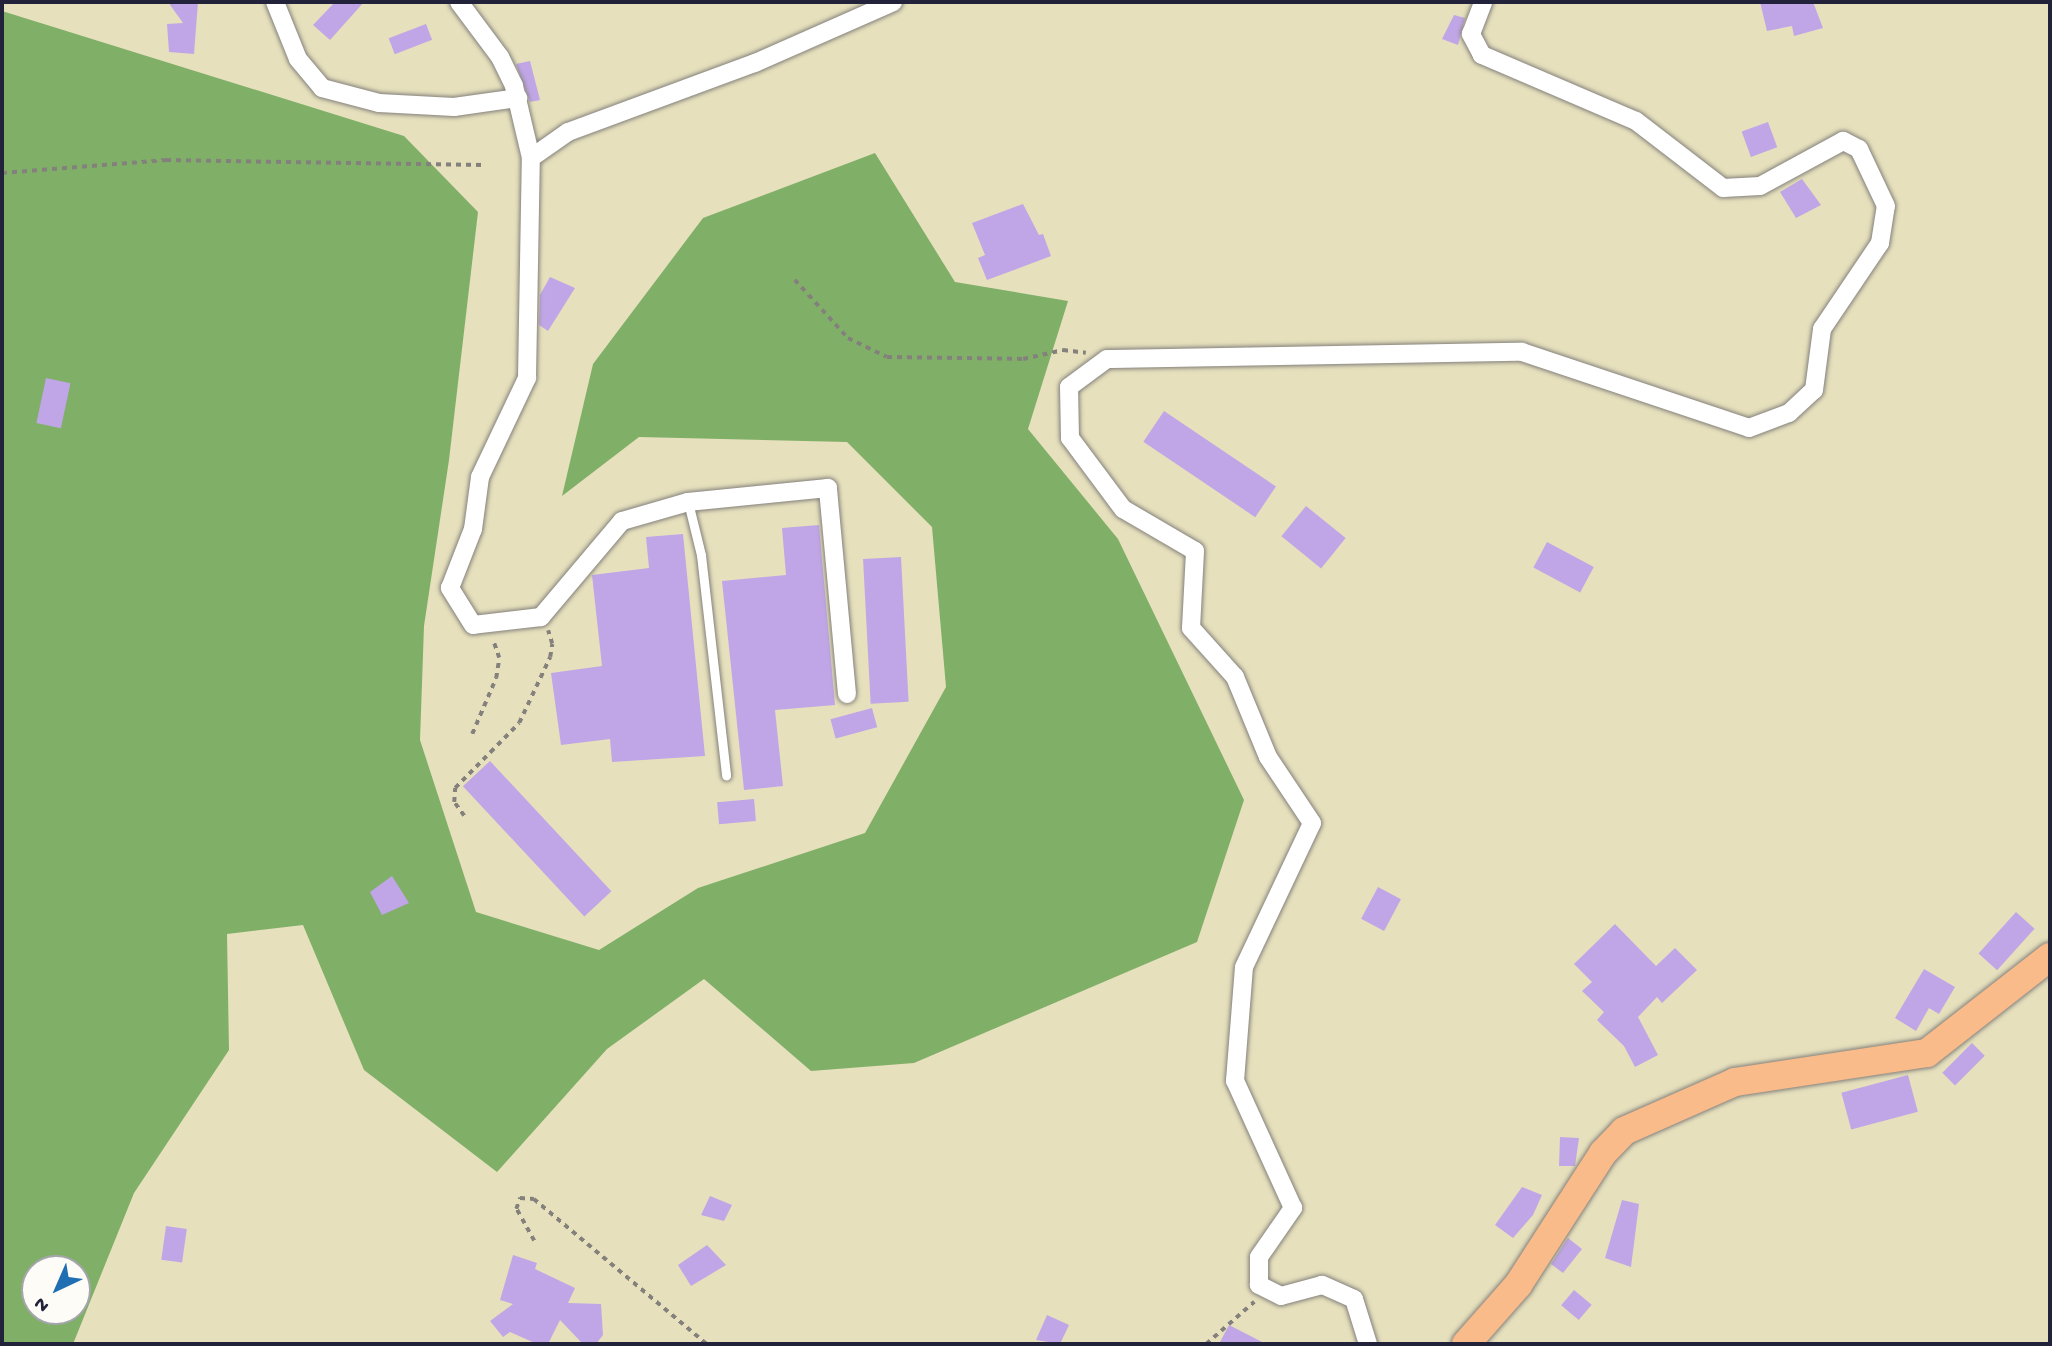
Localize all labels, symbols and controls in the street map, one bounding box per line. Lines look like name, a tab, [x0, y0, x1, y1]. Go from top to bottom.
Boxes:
north arrow	[21, 1255, 91, 1325]
text: N	[30, 1291, 55, 1317]

